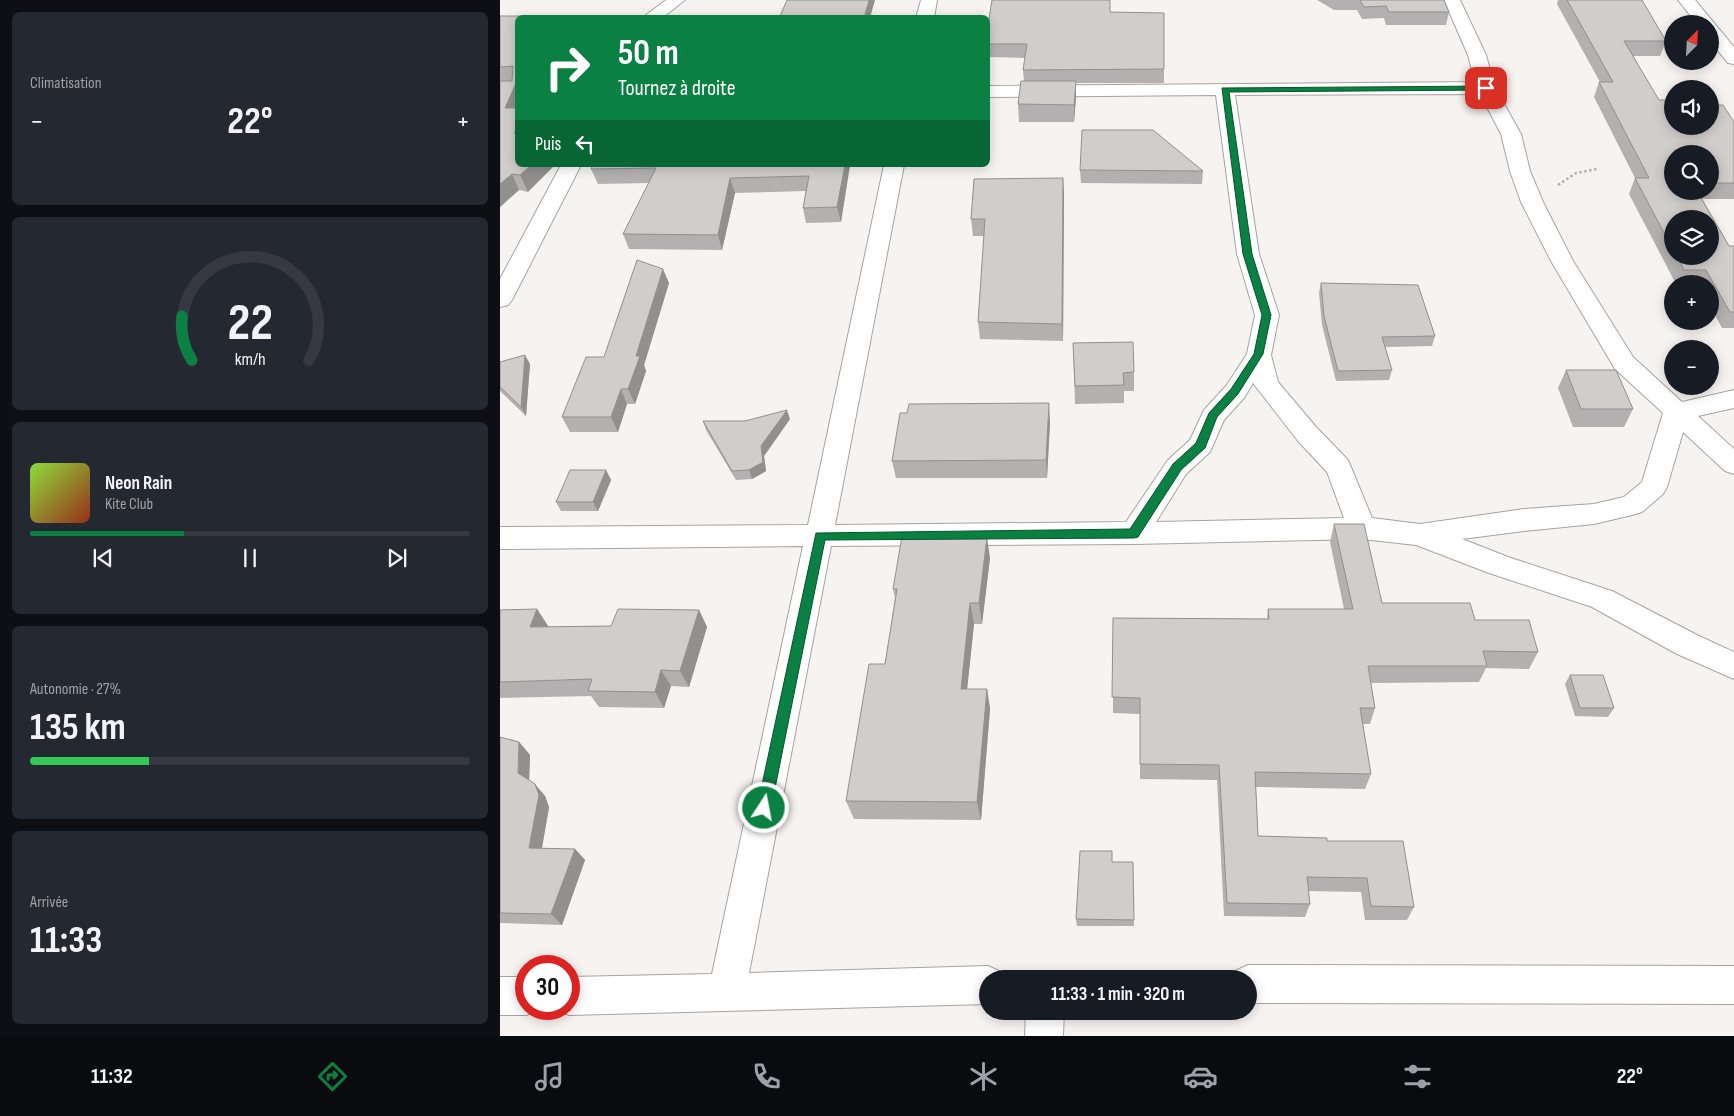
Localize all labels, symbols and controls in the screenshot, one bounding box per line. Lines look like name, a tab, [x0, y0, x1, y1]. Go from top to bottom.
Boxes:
north arrow	[1664, 15, 1719, 70]
map controls	[1664, 15, 1719, 395]
text: 50 m	[618, 32, 679, 75]
icon: right	[535, 35, 600, 100]
pin	[1465, 67, 1507, 109]
text: Climatisation	[30, 74, 102, 93]
icon: arrive	[1472, 74, 1500, 102]
text: Tournez à droite	[618, 75, 735, 102]
button: sound	[1664, 80, 1719, 135]
text: 22°	[227, 99, 273, 144]
text: −	[30, 105, 44, 138]
text: +	[456, 105, 470, 138]
icon: left	[571, 130, 599, 158]
text: Puis	[535, 133, 561, 156]
button: search	[1664, 145, 1719, 200]
button: layers	[1664, 210, 1719, 265]
button: +	[1664, 275, 1719, 330]
text: 22	[227, 292, 273, 355]
button: −	[1664, 340, 1719, 395]
text: km/h	[235, 349, 265, 370]
text: Neon Rain	[105, 472, 172, 495]
text: Kite Club	[105, 495, 153, 514]
icon: previous	[89, 544, 117, 572]
icon: pause	[236, 544, 264, 572]
icon: next	[383, 544, 411, 572]
text: Autonomie · 27%	[30, 680, 121, 699]
text: 135 km	[30, 705, 126, 750]
position arrow	[737, 781, 789, 833]
text: Arrivée	[30, 893, 68, 912]
text: 11:33	[30, 918, 102, 963]
speed limit sign: 30	[515, 955, 580, 1020]
text: 11:33 · 1 min · 320 m	[1051, 983, 1185, 1006]
icon: directions	[315, 1059, 350, 1094]
icon: music	[532, 1059, 567, 1094]
icon: phone	[749, 1059, 784, 1094]
icon: climate	[966, 1059, 1001, 1094]
icon: car	[1183, 1059, 1218, 1094]
icon: filters	[1400, 1059, 1435, 1094]
text: 11:32	[91, 1063, 133, 1090]
text: 22°	[1617, 1063, 1643, 1090]

